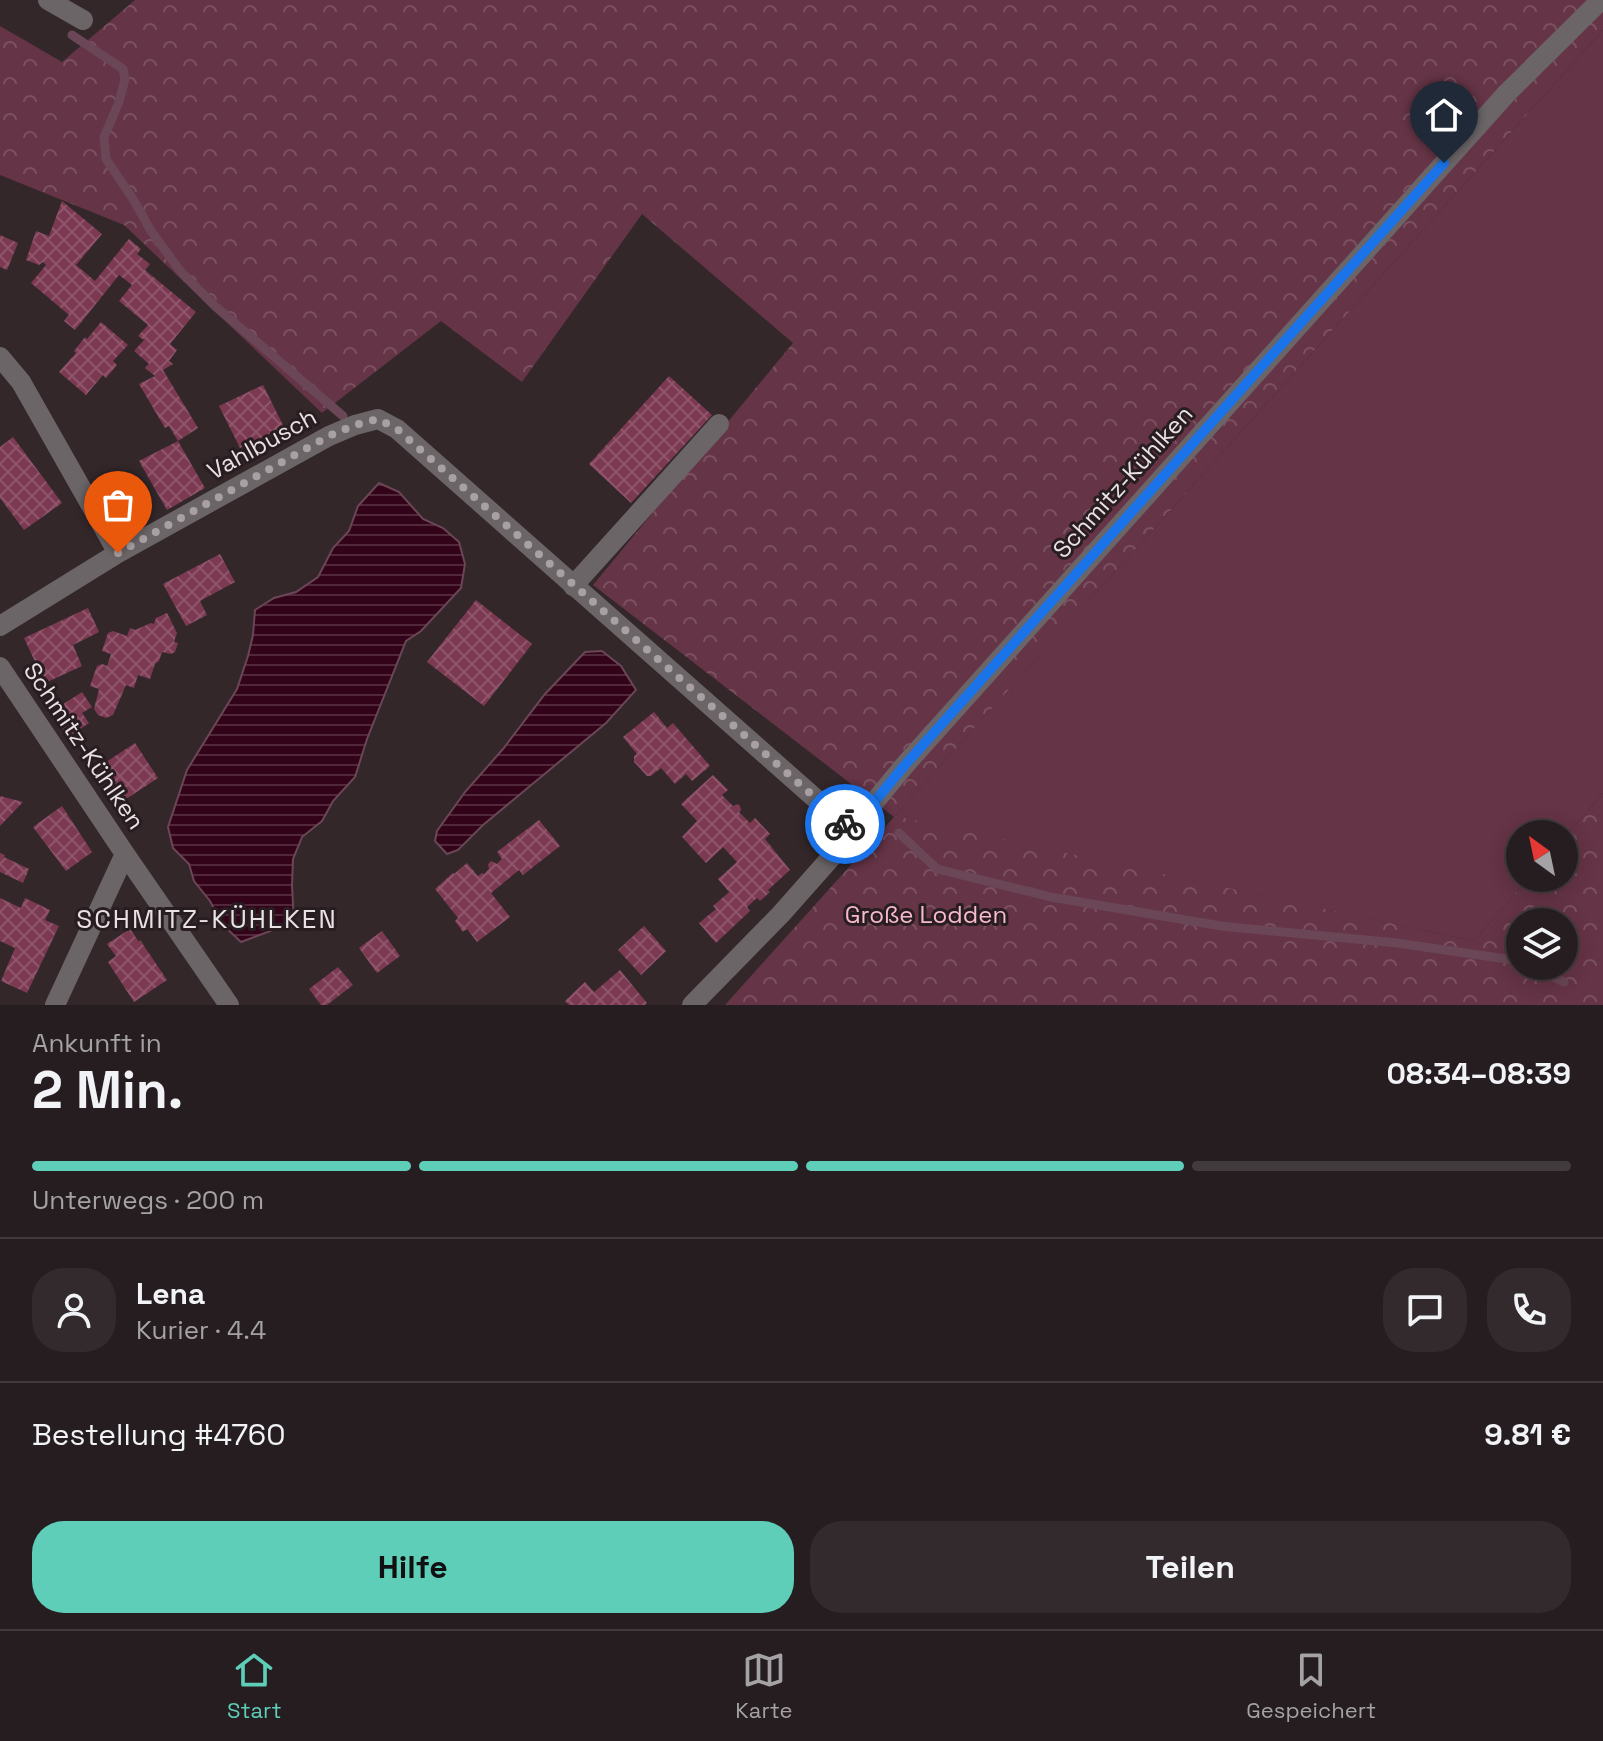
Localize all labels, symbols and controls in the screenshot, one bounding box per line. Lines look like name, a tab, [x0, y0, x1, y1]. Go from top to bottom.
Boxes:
pin	[1410, 81, 1478, 163]
icon: home	[1422, 93, 1466, 137]
street label: Schmitz-Kühlken	[1046, 399, 1199, 564]
street label: Vahlbusch	[202, 401, 322, 486]
pin	[84, 471, 152, 553]
icon: bag	[96, 483, 140, 527]
street label: Schmitz-Kühlken	[17, 656, 152, 835]
courier	[805, 784, 885, 864]
icon: bike	[823, 802, 867, 846]
north arrow	[1506, 820, 1578, 892]
map controls	[1506, 820, 1578, 980]
park label: Große Lodden	[845, 899, 1007, 930]
district label: SCHMITZ-KÜHLKEN	[76, 902, 338, 936]
button: layers	[1506, 908, 1578, 980]
text: Ankunft in	[32, 1026, 162, 1060]
text: 08:34–08:39	[1387, 1054, 1571, 1093]
text: 2 Min.	[32, 1057, 183, 1123]
text: Unterwegs · 200 m	[32, 1183, 264, 1217]
button: person	[32, 1268, 116, 1352]
button: chat	[1383, 1268, 1467, 1352]
button: phone	[1487, 1268, 1571, 1352]
text: Lena	[136, 1274, 205, 1313]
text: Kurier · 4.4	[136, 1313, 266, 1347]
text: Bestellung #4760	[32, 1415, 285, 1454]
text: 9.81 €	[1484, 1415, 1571, 1454]
button: Hilfe	[32, 1521, 794, 1613]
button: Teilen	[810, 1521, 1571, 1613]
tab: Start	[227, 1648, 282, 1724]
tab: Karte	[735, 1648, 792, 1724]
tab: Gespeichert	[1246, 1648, 1376, 1724]

